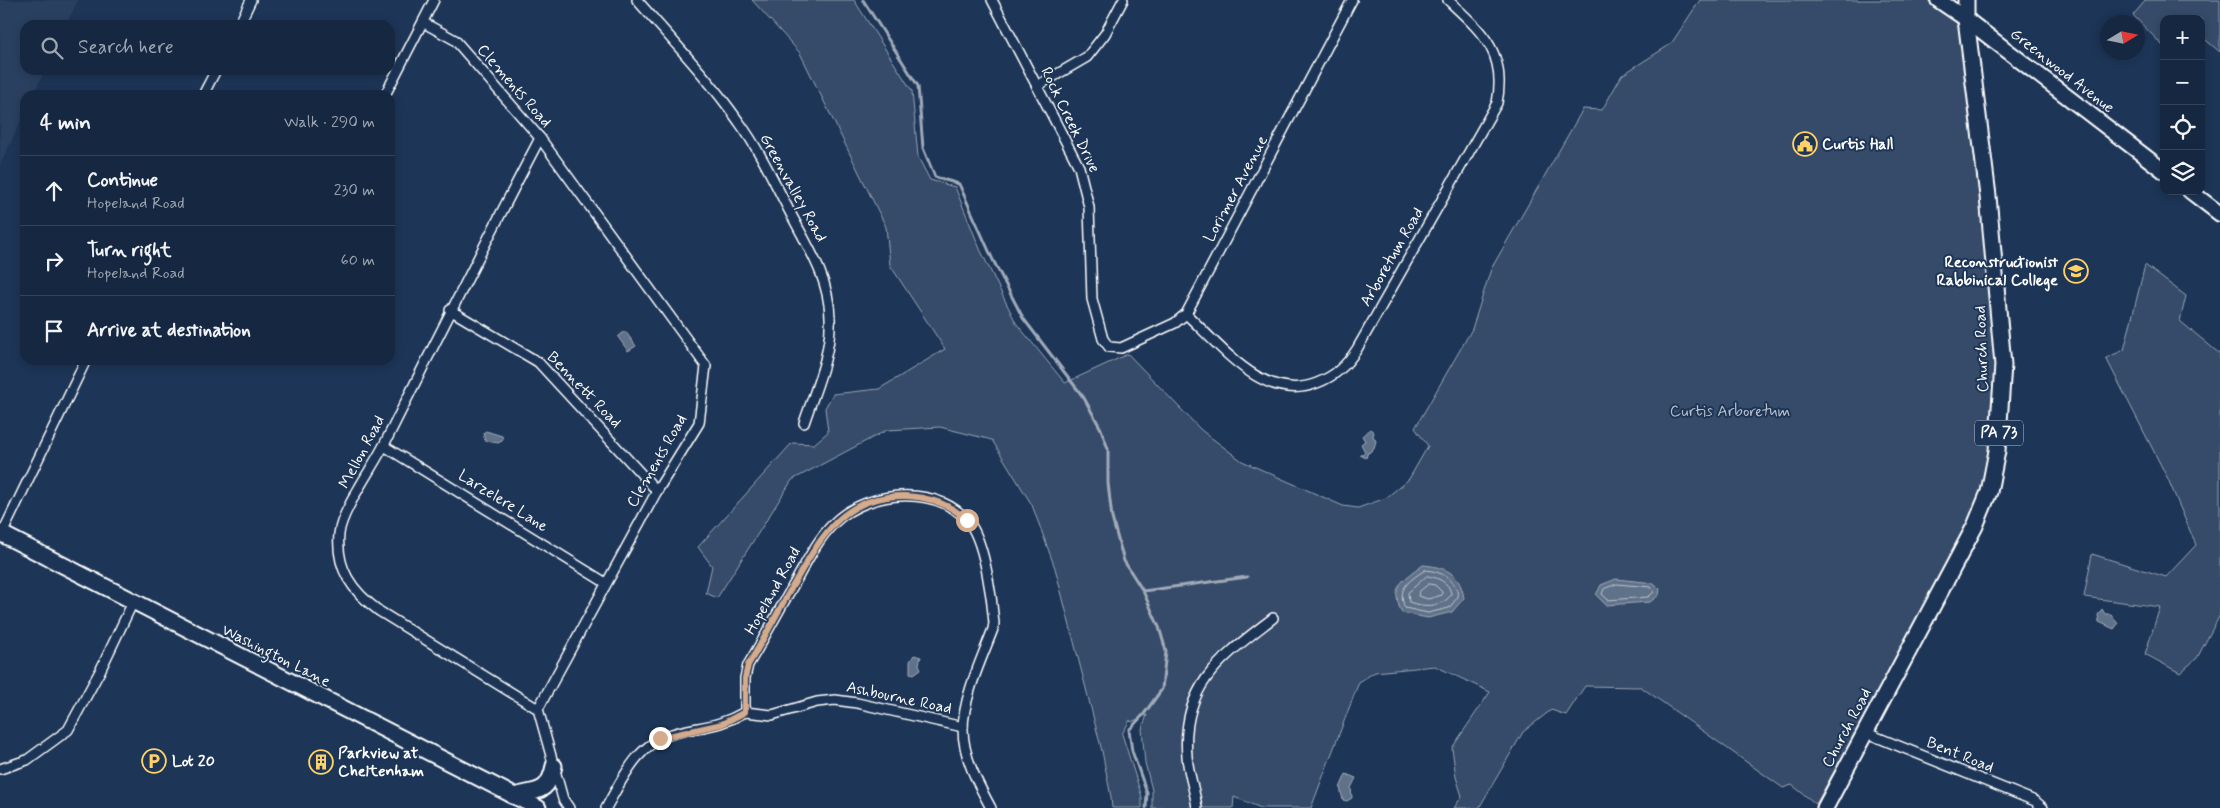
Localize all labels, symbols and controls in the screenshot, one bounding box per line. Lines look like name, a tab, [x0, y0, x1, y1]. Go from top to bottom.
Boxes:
north arrow	[2100, 15, 2145, 60]
map controls	[2160, 15, 2205, 195]
button: +	[2160, 15, 2205, 60]
search box	[20, 20, 395, 75]
street label: Greenwood Avenue	[2006, 24, 2118, 118]
icon: search	[38, 34, 66, 62]
text: Search here	[78, 35, 174, 60]
street label: Clements Road	[472, 40, 556, 132]
button: −	[2160, 60, 2205, 105]
street label: Rock Creek Drive	[1035, 64, 1105, 176]
button: locate	[2160, 105, 2205, 150]
text: 4 min	[40, 109, 91, 137]
text: Walk · 290 m	[284, 112, 375, 133]
street label: Greenvalley Road	[754, 130, 832, 246]
public building icon: Curtis Hall	[1792, 131, 1818, 157]
street label: Lorimer Avenue	[1199, 132, 1273, 246]
place label: Curtis Hall	[1822, 134, 1894, 155]
button: layers	[2160, 150, 2205, 195]
text: Continue	[87, 168, 158, 193]
icon: ahead	[40, 177, 68, 205]
text: 230 m	[334, 180, 375, 201]
text: Hopeland Road	[87, 193, 185, 214]
street label: Arboretum Road	[1355, 204, 1429, 310]
text: Turn right	[87, 238, 171, 263]
icon: right	[40, 247, 68, 275]
text: 60 m	[341, 250, 375, 271]
place label: Reconstructionist Rabbinical College	[1936, 252, 2059, 292]
school or university icon: Reconstructionist Rabbinical College	[2063, 258, 2089, 284]
text: Hopeland Road	[87, 263, 185, 284]
street label: Church Road	[1970, 305, 1994, 393]
icon: arrive	[40, 317, 68, 345]
text: Arrive at destination	[87, 318, 251, 343]
street label: Bennett Road	[542, 347, 626, 433]
park label: Curtis Arboretum	[1670, 401, 1790, 422]
street label: Clements Road	[622, 411, 692, 511]
street label: Mellon Road	[334, 412, 390, 492]
road number: PA 73	[1975, 420, 2023, 446]
street label: Larzelere Lane	[454, 465, 552, 537]
route start	[956, 509, 979, 532]
street label: Hopeland Road	[740, 543, 806, 639]
street label: Washington Lane	[218, 620, 334, 693]
street label: Ashbourne Road	[844, 677, 954, 719]
street label: Church Road	[1817, 685, 1877, 771]
route end	[649, 727, 672, 750]
street label: Bent Road	[1923, 732, 1997, 778]
place label: Parkview at Cheltenham	[338, 743, 424, 782]
parking icon: Lot 20	[141, 748, 167, 774]
building icon: Parkview at Cheltenham	[308, 749, 334, 775]
place label: Lot 20	[172, 751, 215, 772]

